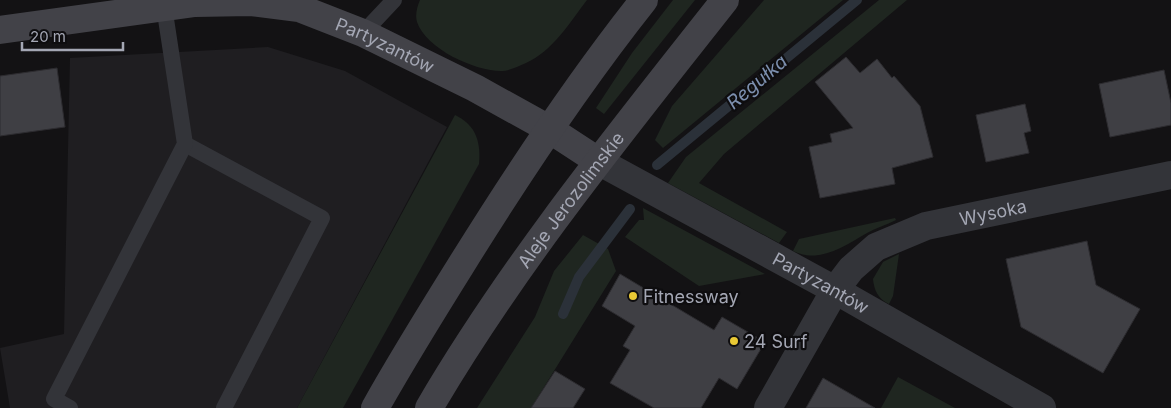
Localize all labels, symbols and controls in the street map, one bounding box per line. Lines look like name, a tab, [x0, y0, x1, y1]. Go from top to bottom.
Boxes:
street label: Partyzantów	[333, 13, 438, 77]
scale bar	[22, 20, 124, 52]
text: 20 m	[30, 27, 66, 46]
water label: Regułka	[722, 50, 792, 114]
street label: Aleje Jerozolimskie	[513, 127, 628, 272]
street label: Wysoka	[957, 195, 1028, 229]
street label: Partyzantów	[769, 248, 873, 318]
place label: Fitnessway	[643, 286, 739, 307]
marker: Fitnessway	[627, 290, 639, 302]
place label: 24 Surf	[744, 331, 808, 352]
marker: 24 Surf	[728, 335, 740, 347]

